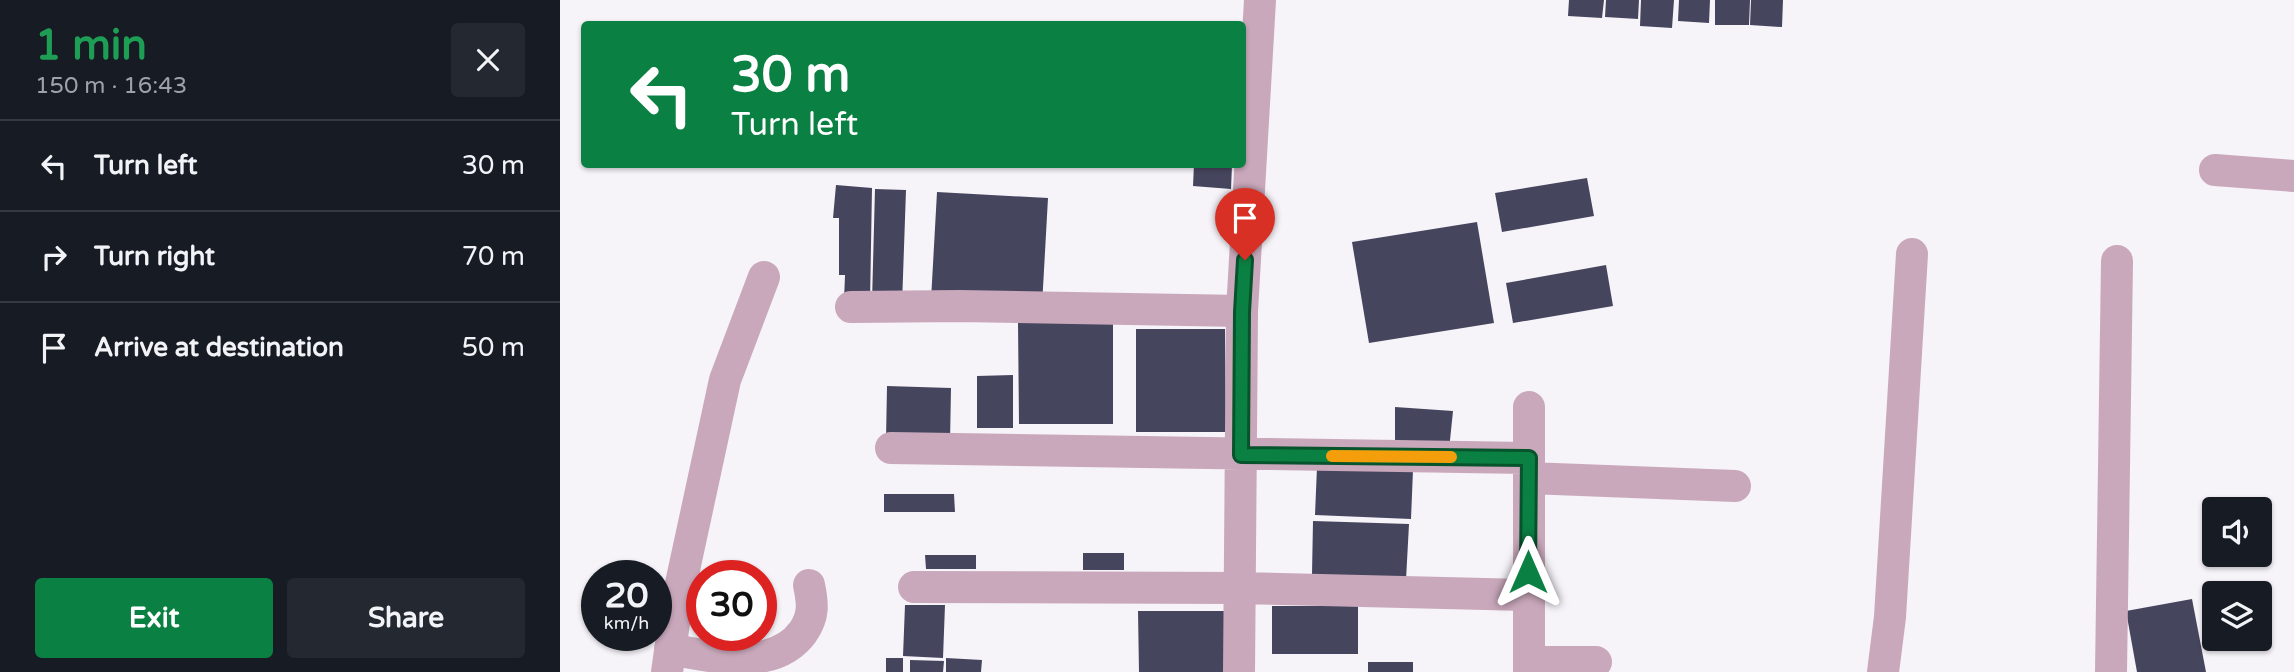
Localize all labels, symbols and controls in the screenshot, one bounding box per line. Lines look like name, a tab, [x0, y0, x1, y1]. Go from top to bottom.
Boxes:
text: 1 min	[35, 20, 147, 71]
button: close	[451, 23, 525, 97]
text: 30 m	[731, 46, 850, 105]
icon: left	[616, 49, 707, 140]
text: 150 m · 16:43	[35, 72, 187, 100]
text: Turn left	[731, 106, 858, 144]
icon: left	[35, 147, 73, 185]
text: Turn left	[94, 150, 197, 181]
text: 30 m	[462, 150, 525, 181]
pin	[1215, 188, 1275, 260]
icon: arrive	[1226, 199, 1264, 237]
icon: right	[35, 238, 73, 276]
text: Turn right	[94, 241, 215, 272]
text: 70 m	[462, 241, 525, 272]
icon: arrive	[35, 329, 73, 367]
text: Arrive at destination	[94, 332, 344, 363]
text: 50 m	[462, 332, 525, 363]
map controls	[2202, 497, 2272, 651]
button: sound	[2202, 497, 2272, 567]
position arrow	[1491, 535, 1565, 609]
speed limit sign: 30	[686, 560, 777, 651]
text: 20	[605, 575, 648, 617]
button: Exit	[35, 578, 273, 658]
button: Share	[287, 578, 525, 658]
button: layers	[2202, 581, 2272, 651]
text: km/h	[604, 612, 649, 634]

